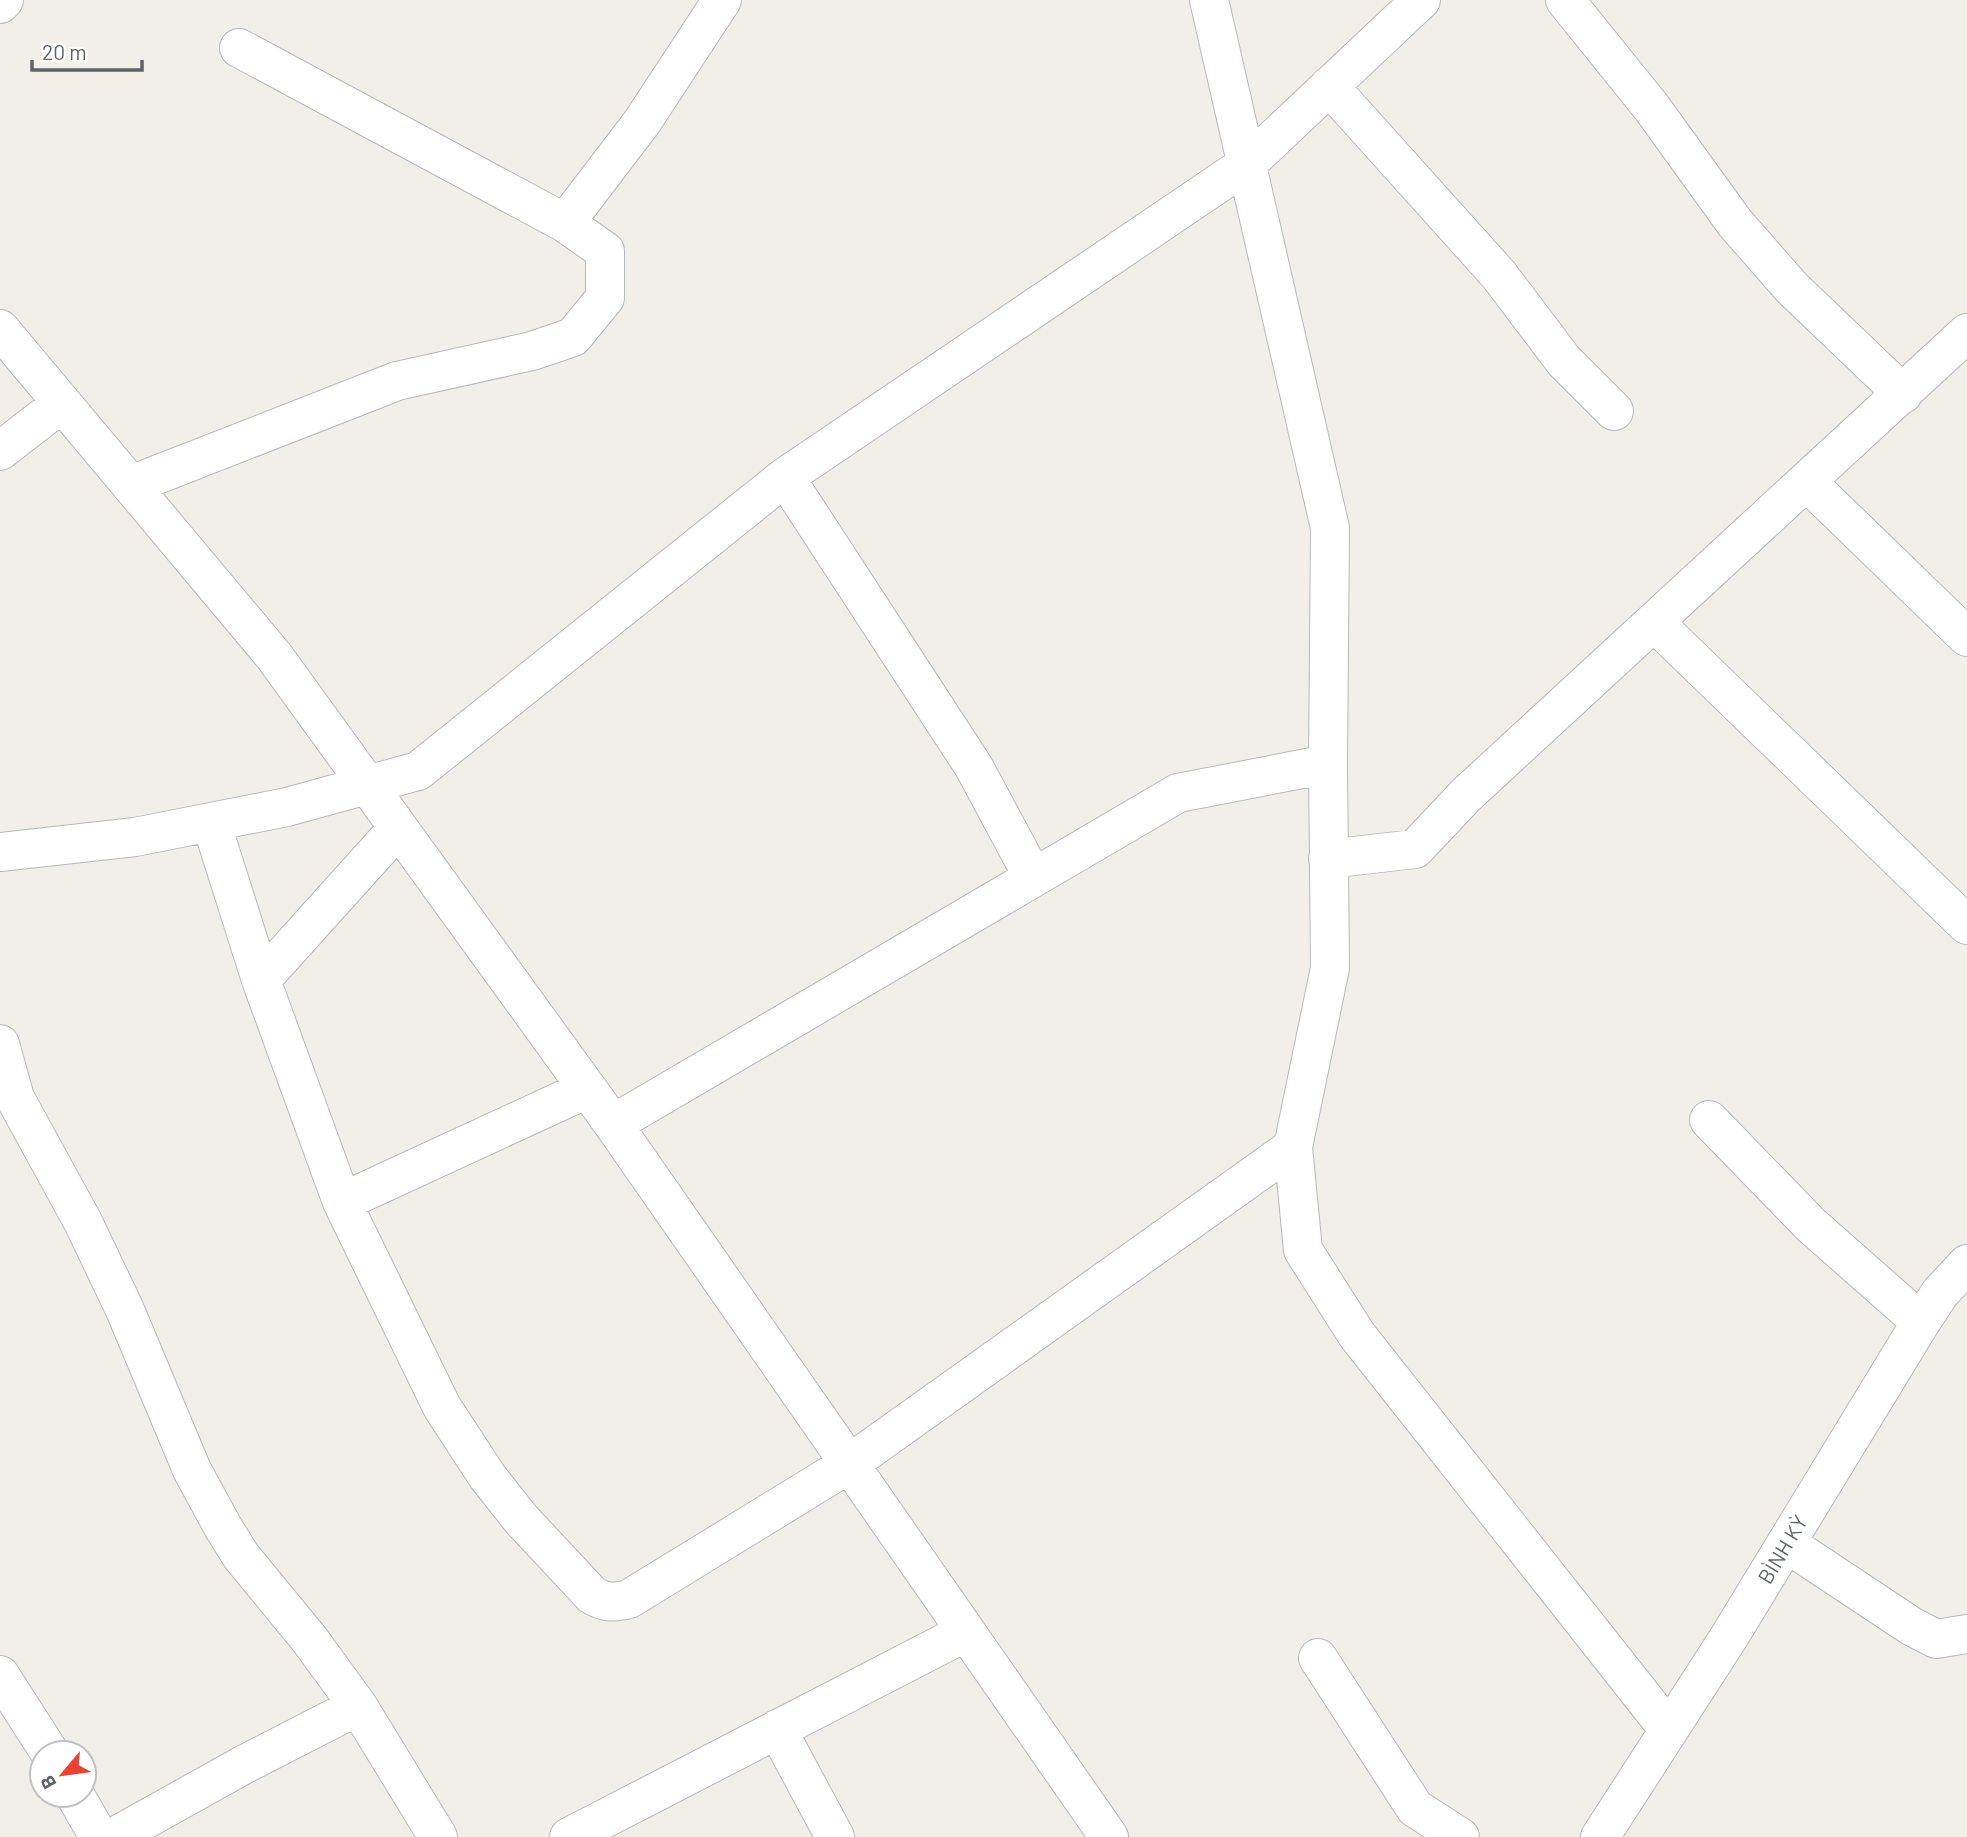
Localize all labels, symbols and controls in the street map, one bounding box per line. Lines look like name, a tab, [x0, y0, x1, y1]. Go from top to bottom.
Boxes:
scale bar	[32, 28, 142, 72]
text: 20 m	[42, 39, 87, 64]
street label: BÌNH KỲ	[1752, 1510, 1812, 1588]
north arrow	[28, 1739, 98, 1809]
text: B	[35, 1772, 61, 1793]

